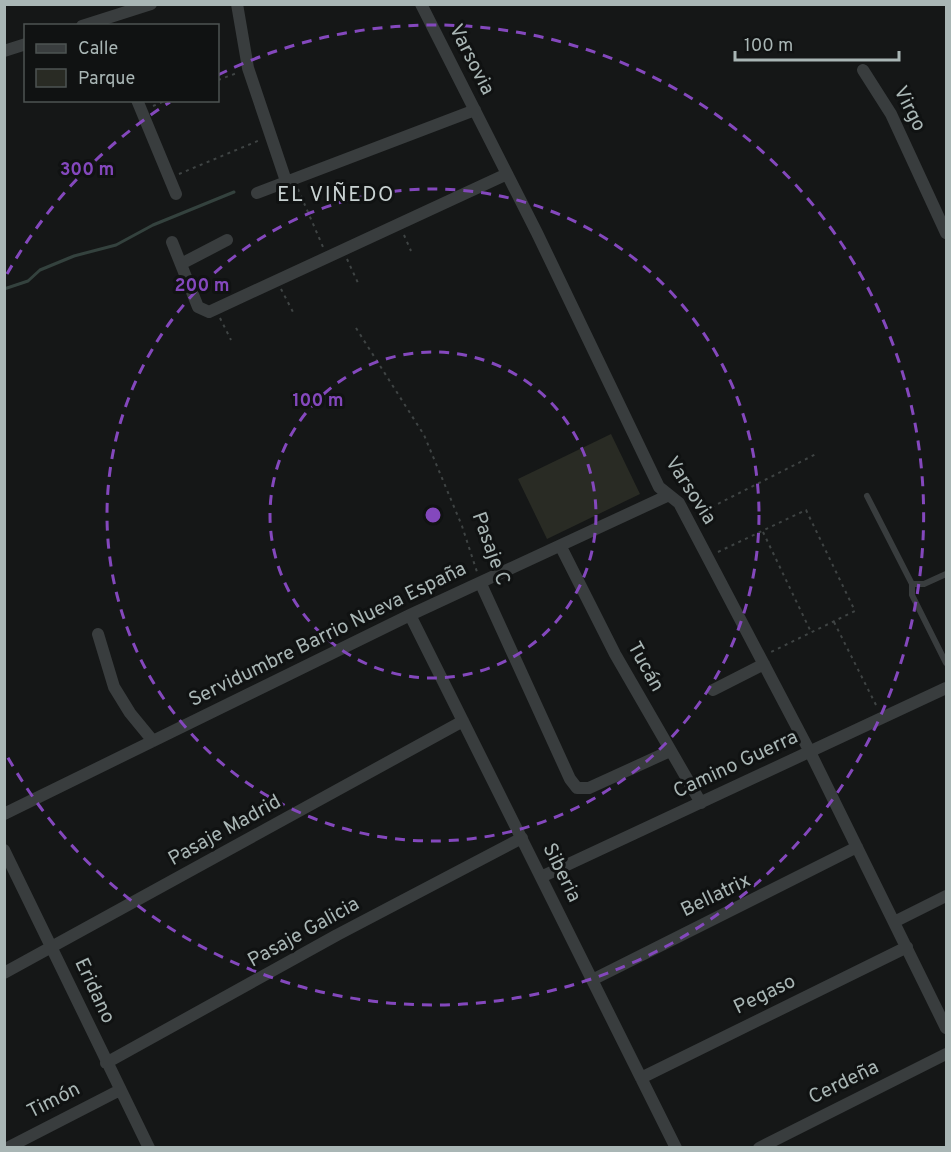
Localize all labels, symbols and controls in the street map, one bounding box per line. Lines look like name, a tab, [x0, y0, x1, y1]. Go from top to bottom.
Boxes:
street label: Varsovia	[442, 20, 500, 100]
legend	[24, 24, 219, 102]
scale bar	[735, 24, 898, 62]
text: 100 m	[744, 35, 793, 58]
text: Calle	[78, 38, 118, 61]
text: Parque	[78, 68, 135, 91]
street label: Virgo	[887, 82, 931, 136]
text: 300 m	[60, 159, 114, 182]
district label: EL VIÑEDO	[277, 182, 395, 209]
text: 200 m	[174, 275, 230, 298]
text: 100 m	[292, 390, 344, 413]
street label: Varsovia	[658, 452, 722, 530]
centre of rings	[423, 505, 443, 525]
street label: Pasaje C	[465, 509, 515, 589]
street label: Servidumbre Barrio Nueva España	[185, 556, 471, 714]
street label: Tucán	[621, 637, 669, 697]
street label: Camino Guerra	[670, 725, 802, 805]
street label: Pasaje Madrid	[164, 789, 286, 873]
street label: Siberia	[536, 839, 586, 907]
street label: Bellatrix	[677, 868, 755, 924]
street label: Pasaje Galicia	[244, 892, 364, 974]
street label: Eridano	[68, 954, 120, 1028]
street label: Pegaso	[730, 969, 800, 1021]
street label: Cerdeña	[804, 1055, 884, 1111]
street label: Timón	[23, 1077, 85, 1125]

